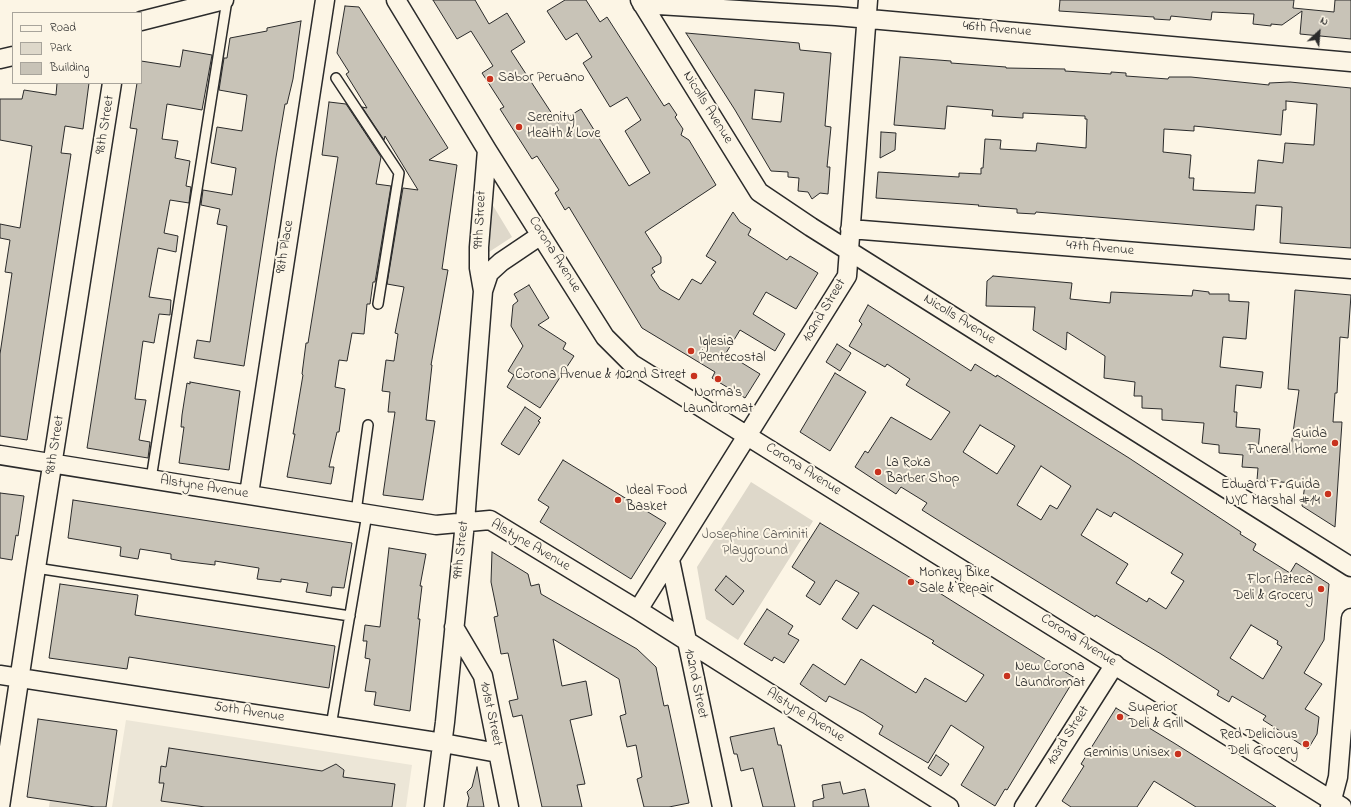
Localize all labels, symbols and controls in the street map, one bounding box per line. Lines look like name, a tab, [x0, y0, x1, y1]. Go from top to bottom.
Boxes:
legend	[12, 12, 142, 84]
north arrow	[1299, 12, 1339, 52]
text: N	[1317, 12, 1331, 30]
text: Road	[50, 19, 76, 37]
street label: 46th Avenue	[962, 19, 1032, 41]
text: Park	[50, 39, 72, 57]
text: Building	[50, 59, 89, 77]
street label: Nicolls Avenue	[678, 69, 736, 147]
place label: Sabor Peruano	[498, 71, 585, 87]
marker: Sabor Peruano	[485, 74, 495, 84]
street label: 98th Street	[93, 94, 119, 156]
place label: Serenity Health & Love	[527, 111, 601, 144]
marker: Serenity Health & Love	[514, 122, 524, 132]
street label: 99th Street	[471, 190, 491, 250]
street label: Corona Avenue	[524, 214, 584, 296]
street label: 98th Place	[273, 219, 299, 275]
street label: 47th Avenue	[1065, 238, 1135, 260]
street label: 102nd Street	[800, 276, 850, 346]
street label: Nicolls Avenue	[920, 291, 998, 349]
place label: Iglesia Pentecostal	[699, 335, 766, 368]
marker: Iglesia Pentecostal	[686, 346, 696, 356]
place label: Corona Avenue & 102nd Street	[515, 368, 686, 384]
marker: Corona Avenue & 102nd Street	[689, 371, 699, 381]
marker: Norma's Laundromat	[713, 374, 723, 384]
place label: Norma's Laundromat	[683, 386, 753, 418]
street label: 98th Street	[43, 414, 69, 476]
place label: Guida Funeral Home	[1247, 427, 1327, 460]
marker: Guida Funeral Home	[1330, 438, 1340, 448]
street label: Corona Avenue	[762, 440, 844, 500]
place label: La Roka Barber Shop	[886, 456, 959, 488]
marker: La Roka Barber Shop	[873, 467, 883, 477]
street label: Alstyne Avenue	[159, 473, 249, 503]
place label: Edward F. Guida NYC Marshal #14	[1221, 478, 1320, 510]
place label: Ideal Food Basket	[626, 484, 687, 516]
marker: Edward F. Guida NYC Marshal #14	[1323, 489, 1333, 499]
marker: Ideal Food Basket	[613, 495, 623, 505]
street label: Alstyne Avenue	[487, 516, 573, 576]
street label: 99th Street	[451, 520, 473, 580]
park label: Josephine Caminiti Playground	[702, 528, 808, 560]
place label: Monkey Bike Sale & Repair	[919, 566, 994, 598]
place label: Flor Azteca Deli & Grocery	[1233, 573, 1313, 606]
marker: Monkey Bike Sale & Repair	[906, 577, 916, 587]
marker: Flor Azteca Deli & Grocery	[1316, 584, 1326, 594]
street label: Corona Avenue	[1037, 611, 1119, 671]
street label: 102nd Street	[679, 648, 711, 720]
place label: New Corona Laundromat	[1015, 660, 1085, 692]
marker: New Corona Laundromat	[1002, 671, 1012, 681]
street label: 101st Street	[475, 680, 505, 748]
street label: Alstyne Avenue	[763, 685, 847, 747]
street label: 50th Avenue	[213, 699, 285, 727]
place label: Superior Deli & Grill	[1128, 701, 1183, 734]
street label: 103rd Street	[1044, 703, 1094, 769]
marker: Superior Deli & Grill	[1115, 712, 1125, 722]
place label: Red Delicious Deli Grocery	[1220, 728, 1298, 760]
marker: Red Delicious Deli Grocery	[1301, 739, 1311, 749]
place label: Geminis Unisex	[1084, 746, 1170, 762]
marker: Geminis Unisex	[1173, 749, 1183, 759]

